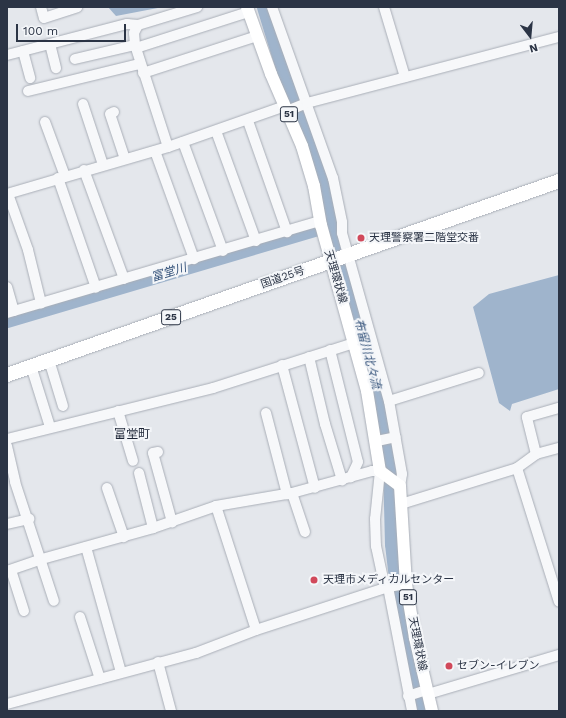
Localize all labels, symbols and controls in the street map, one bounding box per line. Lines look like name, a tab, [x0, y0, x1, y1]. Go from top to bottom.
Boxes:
scale bar	[18, 16, 128, 42]
north arrow	[510, 16, 550, 56]
text: 100 m	[23, 24, 58, 38]
text: N	[528, 41, 539, 55]
road number: 51	[279, 106, 299, 122]
place label: 天理警察署二階堂交番	[369, 231, 479, 245]
marker: 天理警察署二階堂交番	[356, 233, 366, 243]
street label: 天理環状線	[321, 249, 349, 305]
water label: 富堂川	[150, 261, 188, 285]
street label: 国道25号	[259, 264, 307, 292]
road number: 25	[161, 309, 181, 325]
water label: 布留川北々流	[351, 317, 383, 391]
district label: 富堂町	[114, 428, 150, 442]
place label: 天理市メディカルセンター	[323, 573, 455, 587]
marker: 天理市メディカルセンター	[308, 574, 320, 586]
road number: 51	[398, 589, 418, 605]
street label: 天理環状線	[405, 616, 429, 672]
place label: セブン-イレブン	[457, 659, 540, 673]
marker: セブン-イレブン	[444, 661, 454, 671]

